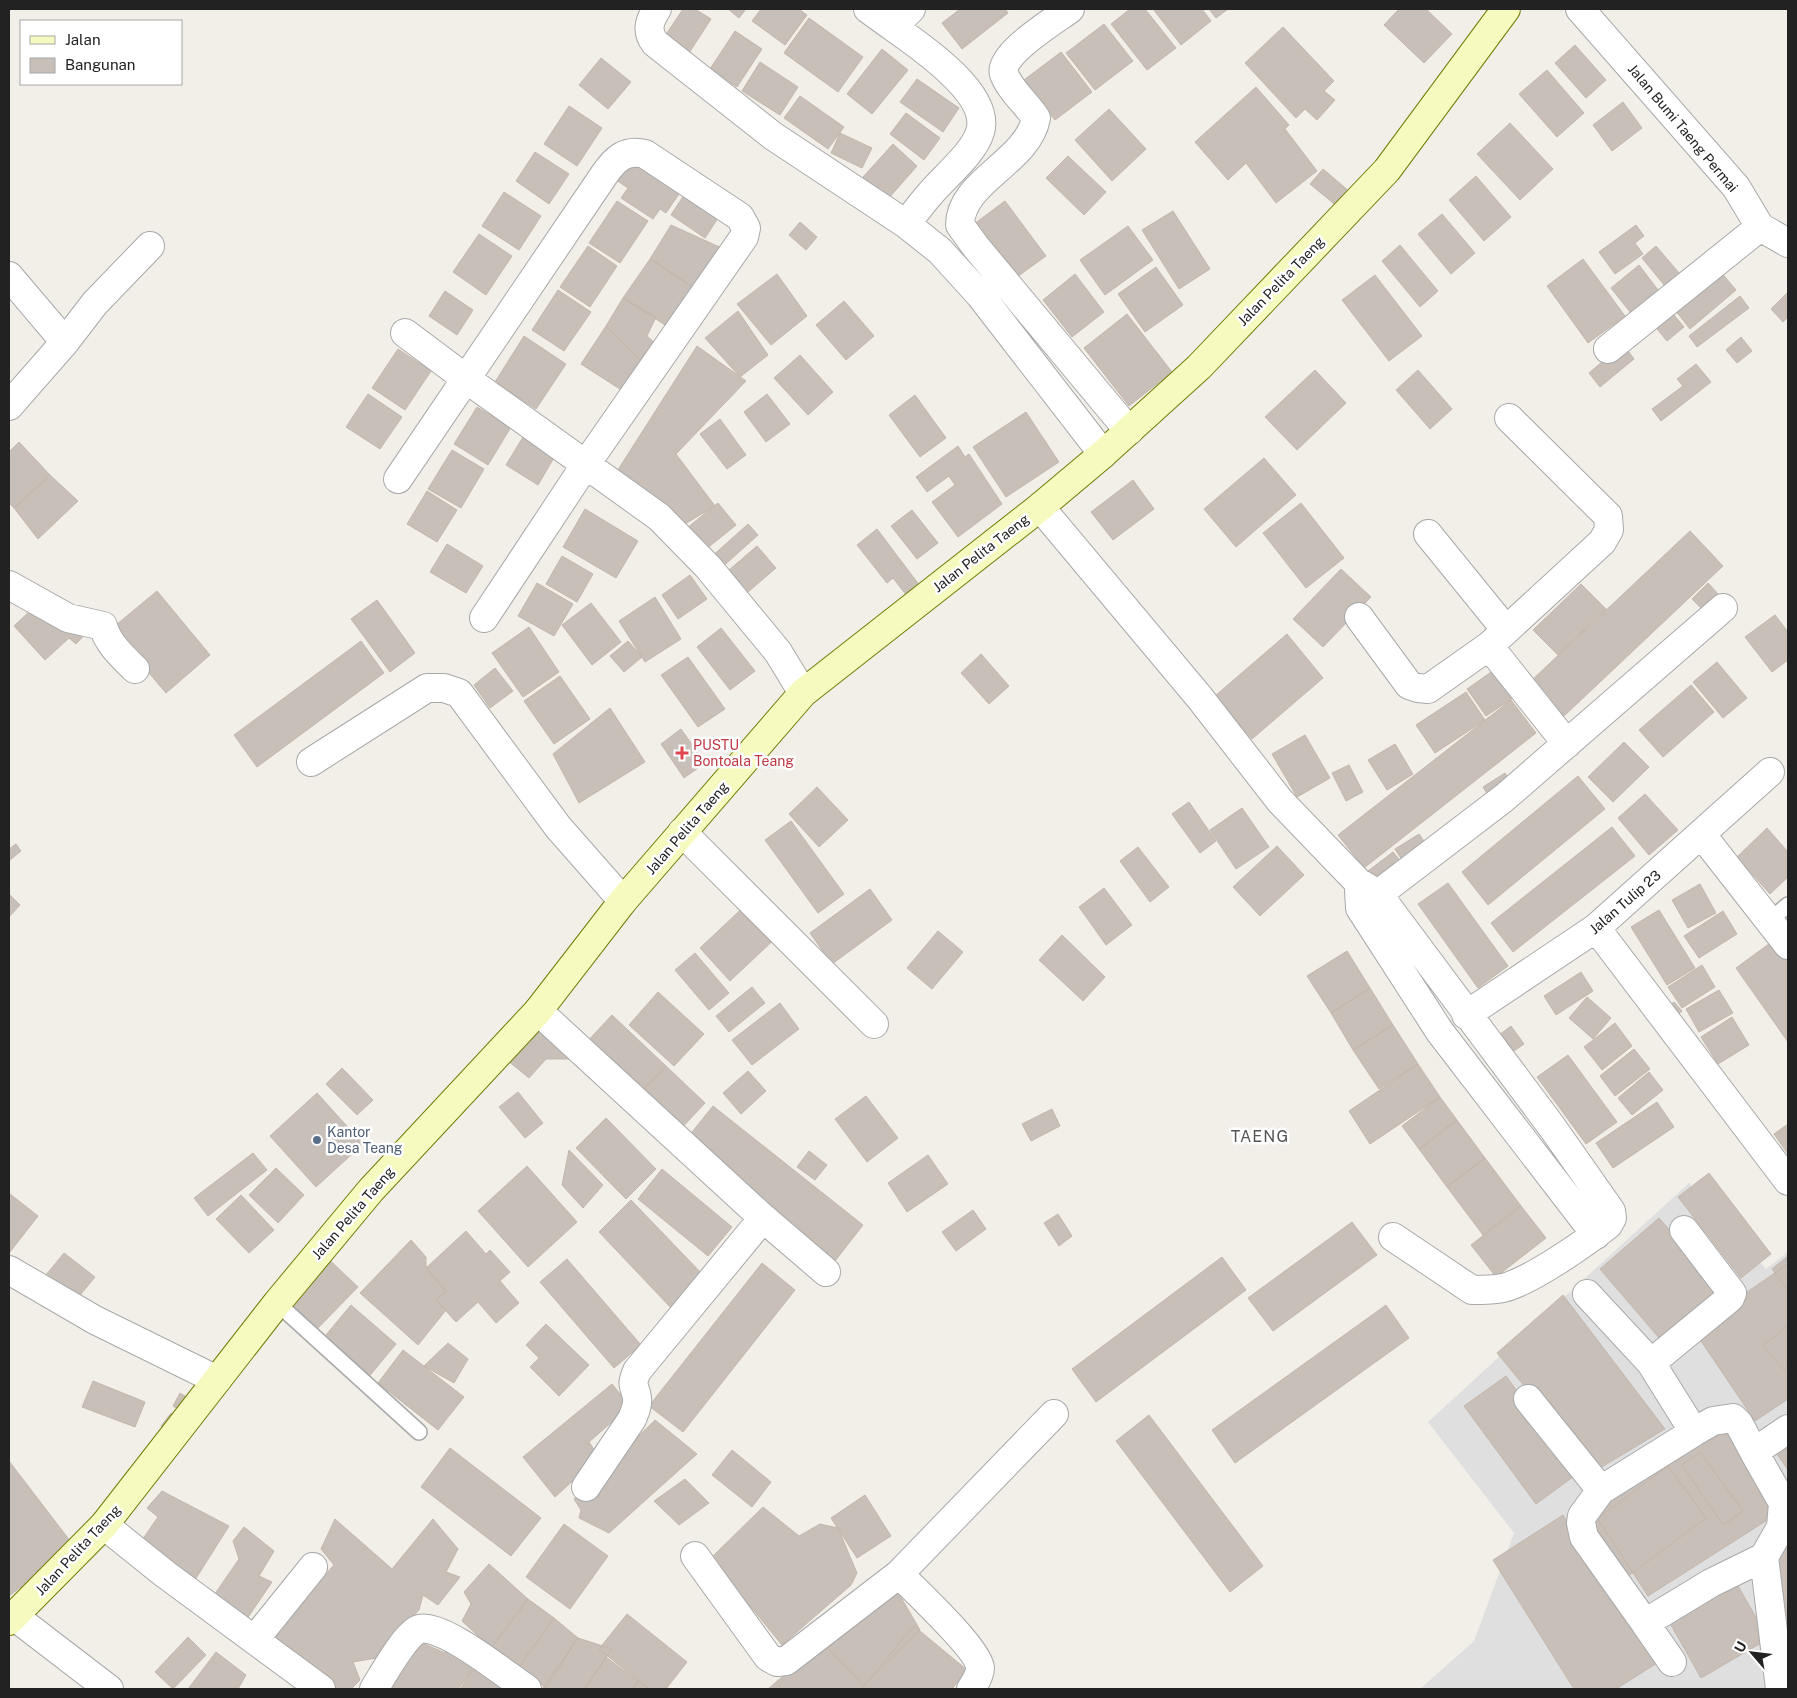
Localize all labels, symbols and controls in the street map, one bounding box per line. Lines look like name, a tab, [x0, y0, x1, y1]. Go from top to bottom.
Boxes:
legend	[20, 20, 182, 85]
text: Jalan	[65, 31, 101, 48]
text: Bangunan	[65, 56, 136, 73]
street label: Jalan Bumi Taeng Permai	[1625, 61, 1741, 195]
street label: Jalan Pelita Taeng	[1234, 233, 1328, 329]
street label: Jalan Pelita Taeng	[930, 510, 1032, 595]
place label: PUSTU Bontoala Teang	[693, 737, 794, 769]
marker: PUSTU Bontoala Teang	[675, 746, 689, 760]
street label: Jalan Pelita Taeng	[642, 778, 732, 878]
street label: Jalan Tulip 23	[1586, 867, 1664, 937]
place label: Kantor Desa Teang	[327, 1124, 403, 1156]
district label: TAENG	[1231, 1127, 1289, 1146]
marker: Kantor Desa Teang	[311, 1134, 323, 1146]
street label: Jalan Pelita Taeng	[308, 1163, 398, 1263]
street label: Jalan Pelita Taeng	[32, 1501, 124, 1598]
north arrow	[1727, 1628, 1777, 1678]
text: U	[1731, 1639, 1750, 1655]

